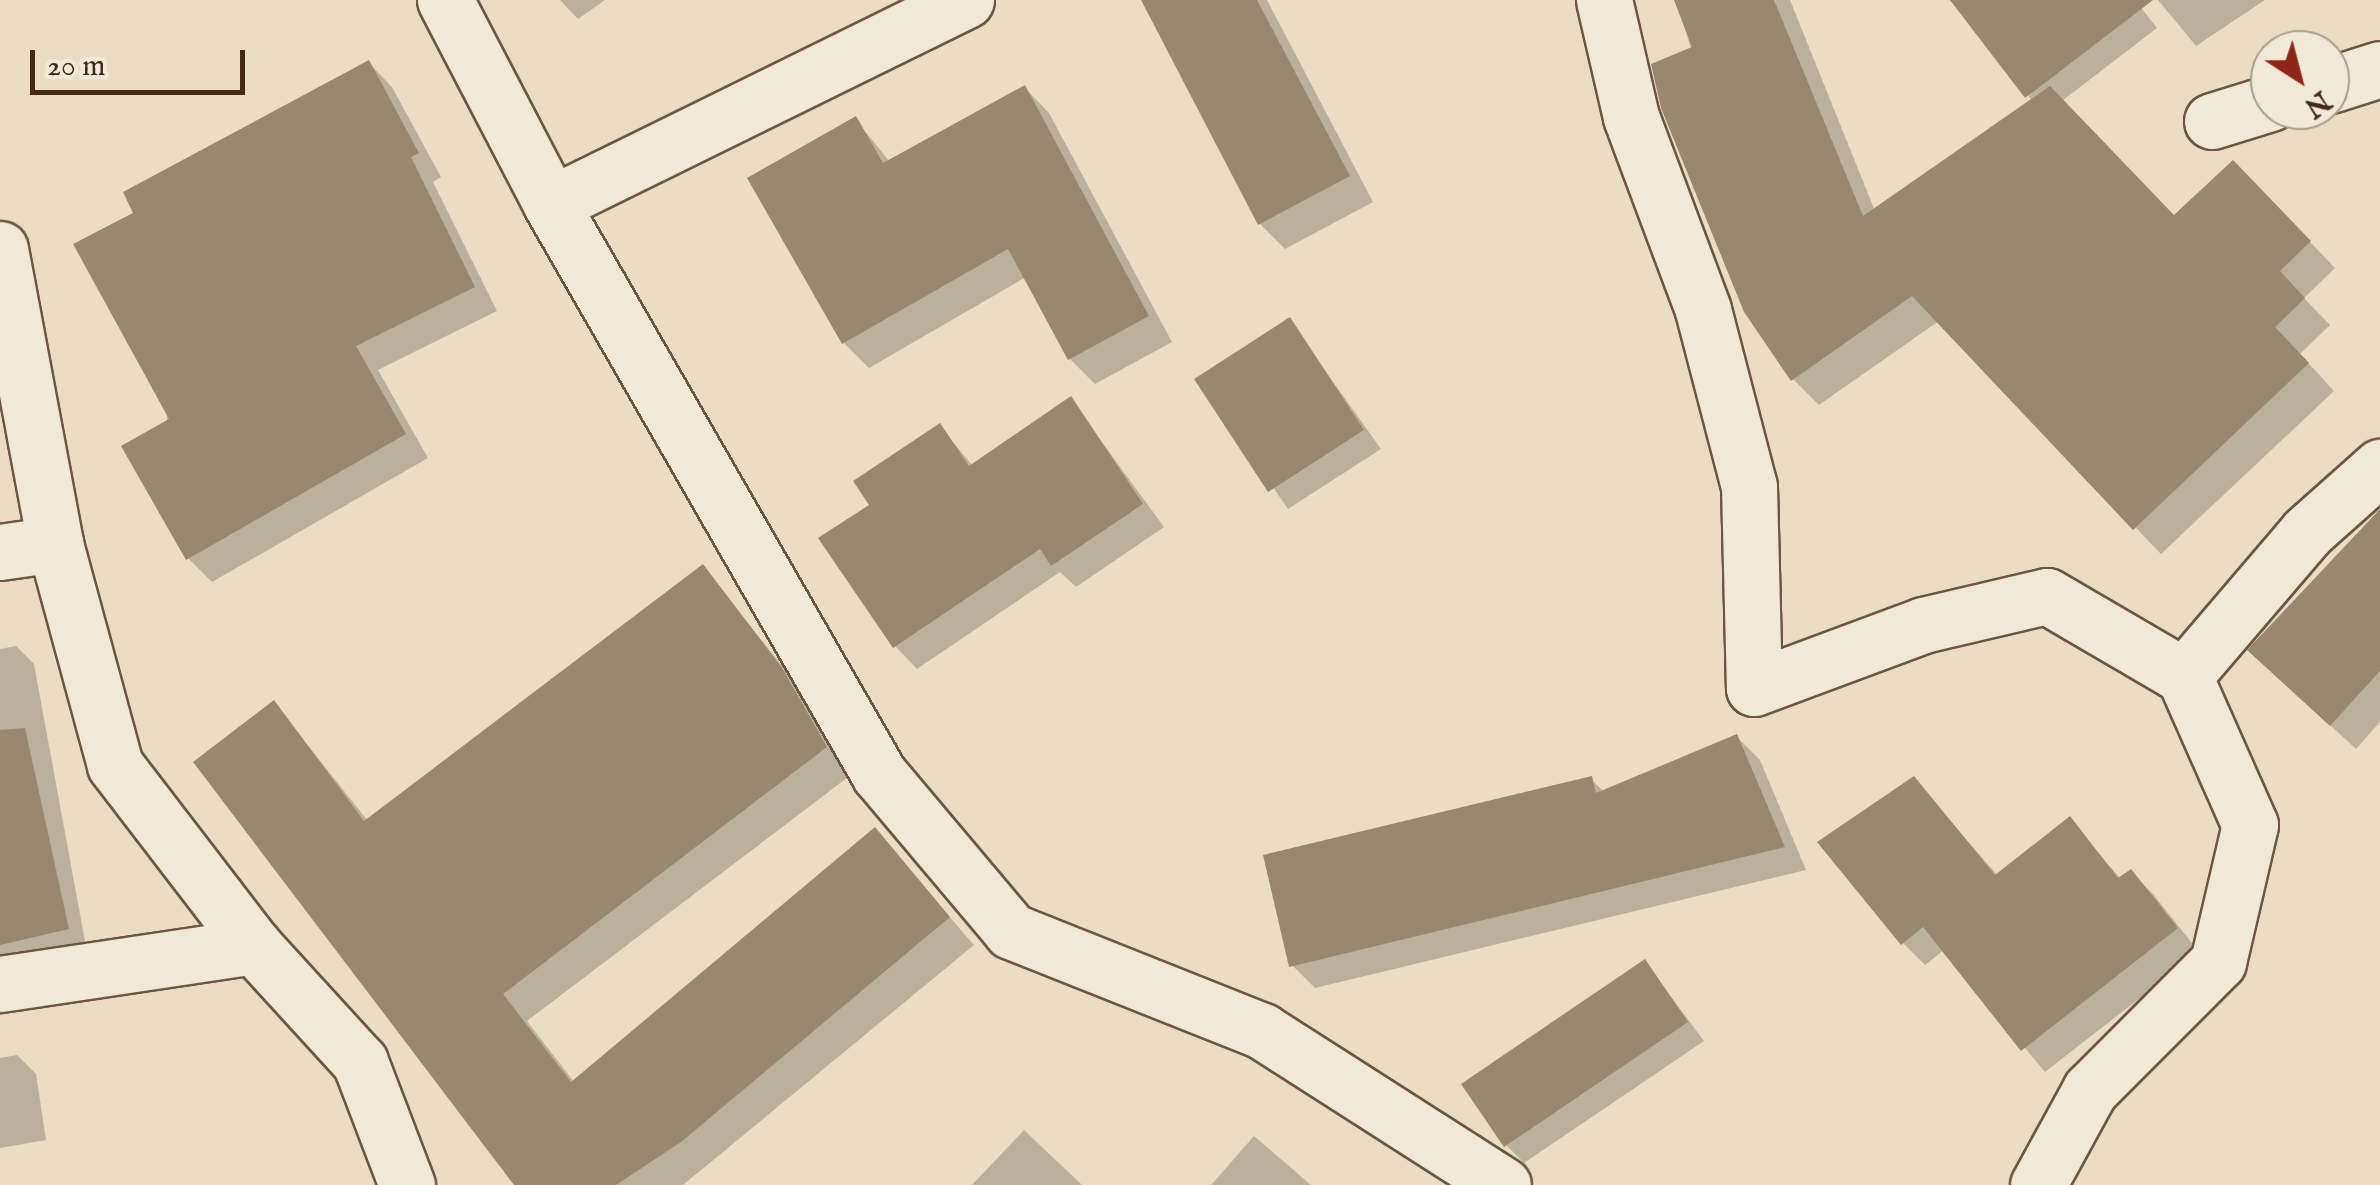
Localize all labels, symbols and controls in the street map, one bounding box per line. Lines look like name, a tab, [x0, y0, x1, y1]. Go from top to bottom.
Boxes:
scale bar	[35, 30, 250, 92]
north arrow	[2250, 30, 2350, 130]
text: 20 m	[47, 48, 106, 86]
text: N	[2297, 82, 2337, 124]

